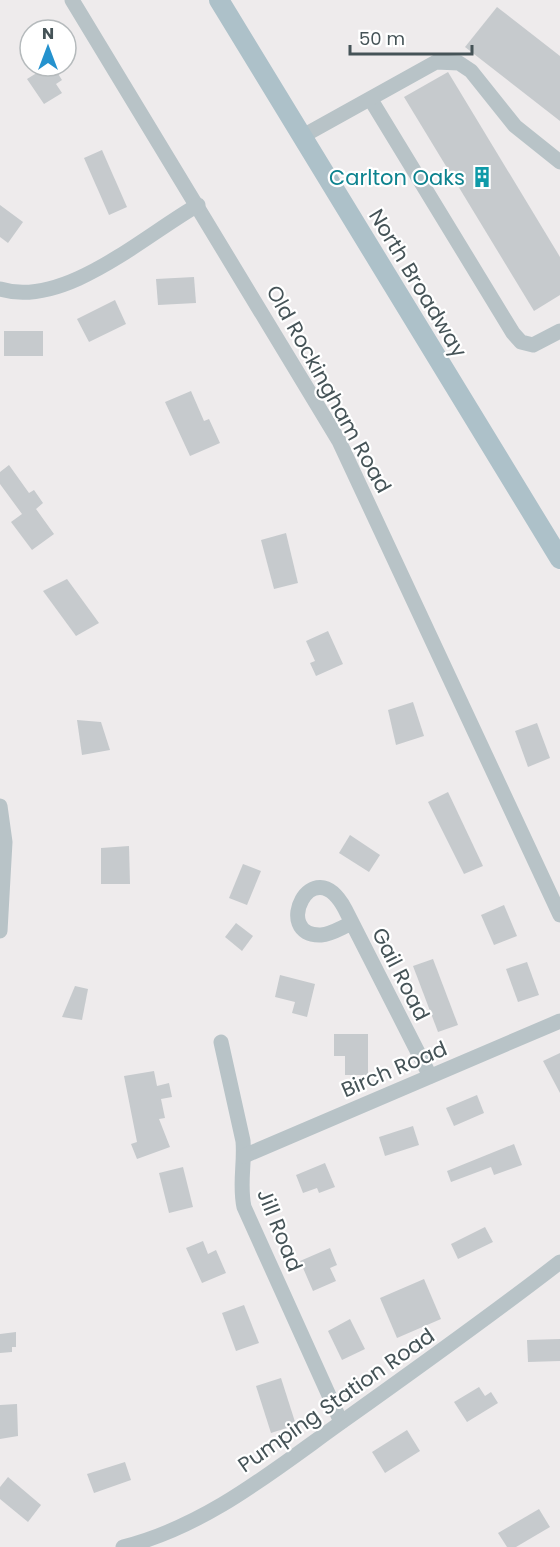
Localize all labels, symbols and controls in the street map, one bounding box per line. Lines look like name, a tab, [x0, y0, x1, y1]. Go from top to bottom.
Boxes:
north arrow	[18, 18, 78, 78]
scale bar	[350, 18, 472, 56]
text: N	[42, 22, 54, 45]
text: 50 m	[359, 26, 405, 51]
place label: Carlton Oaks	[329, 163, 465, 192]
building icon: Carlton Oaks	[470, 165, 494, 189]
street label: North Broadway	[362, 203, 474, 363]
street label: Old Rockingham Road	[260, 280, 398, 498]
street label: Gail Road	[365, 922, 437, 1026]
street label: Birch Road	[337, 1034, 451, 1104]
street label: Jill Road	[250, 1184, 310, 1276]
street label: Pumping Station Road	[232, 1321, 440, 1479]

